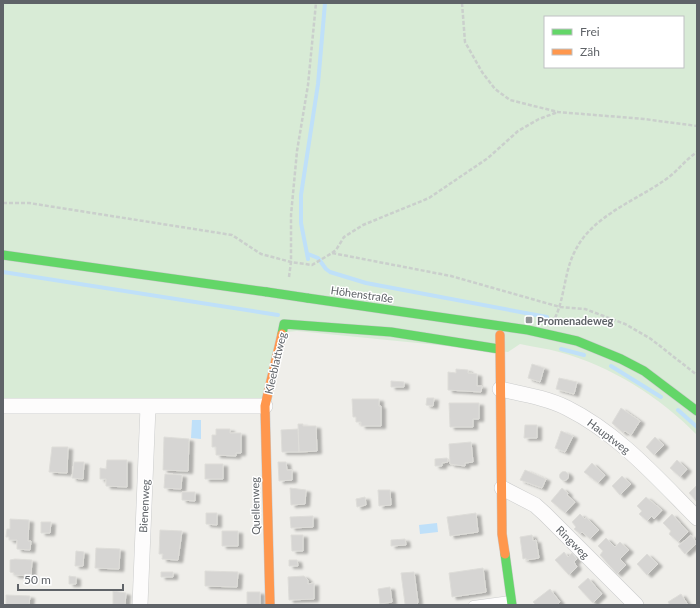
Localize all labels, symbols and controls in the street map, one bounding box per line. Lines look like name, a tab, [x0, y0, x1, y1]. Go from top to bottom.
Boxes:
legend	[544, 16, 684, 68]
text: Frei	[580, 24, 600, 39]
text: Zäh	[580, 44, 600, 59]
street label: Höhenstraße	[330, 283, 394, 305]
place label: Promenadeweg	[537, 314, 614, 327]
marker: Promenadeweg	[524, 315, 534, 325]
street label: Kleeblattweg	[262, 330, 289, 395]
street label: Hauptweg	[585, 416, 633, 456]
street label: Quellenweg	[248, 477, 262, 535]
street label: Bienenweg	[136, 479, 152, 533]
street label: Ringweg	[554, 523, 592, 561]
scale bar	[18, 566, 123, 592]
text: 50 m	[24, 572, 51, 587]

